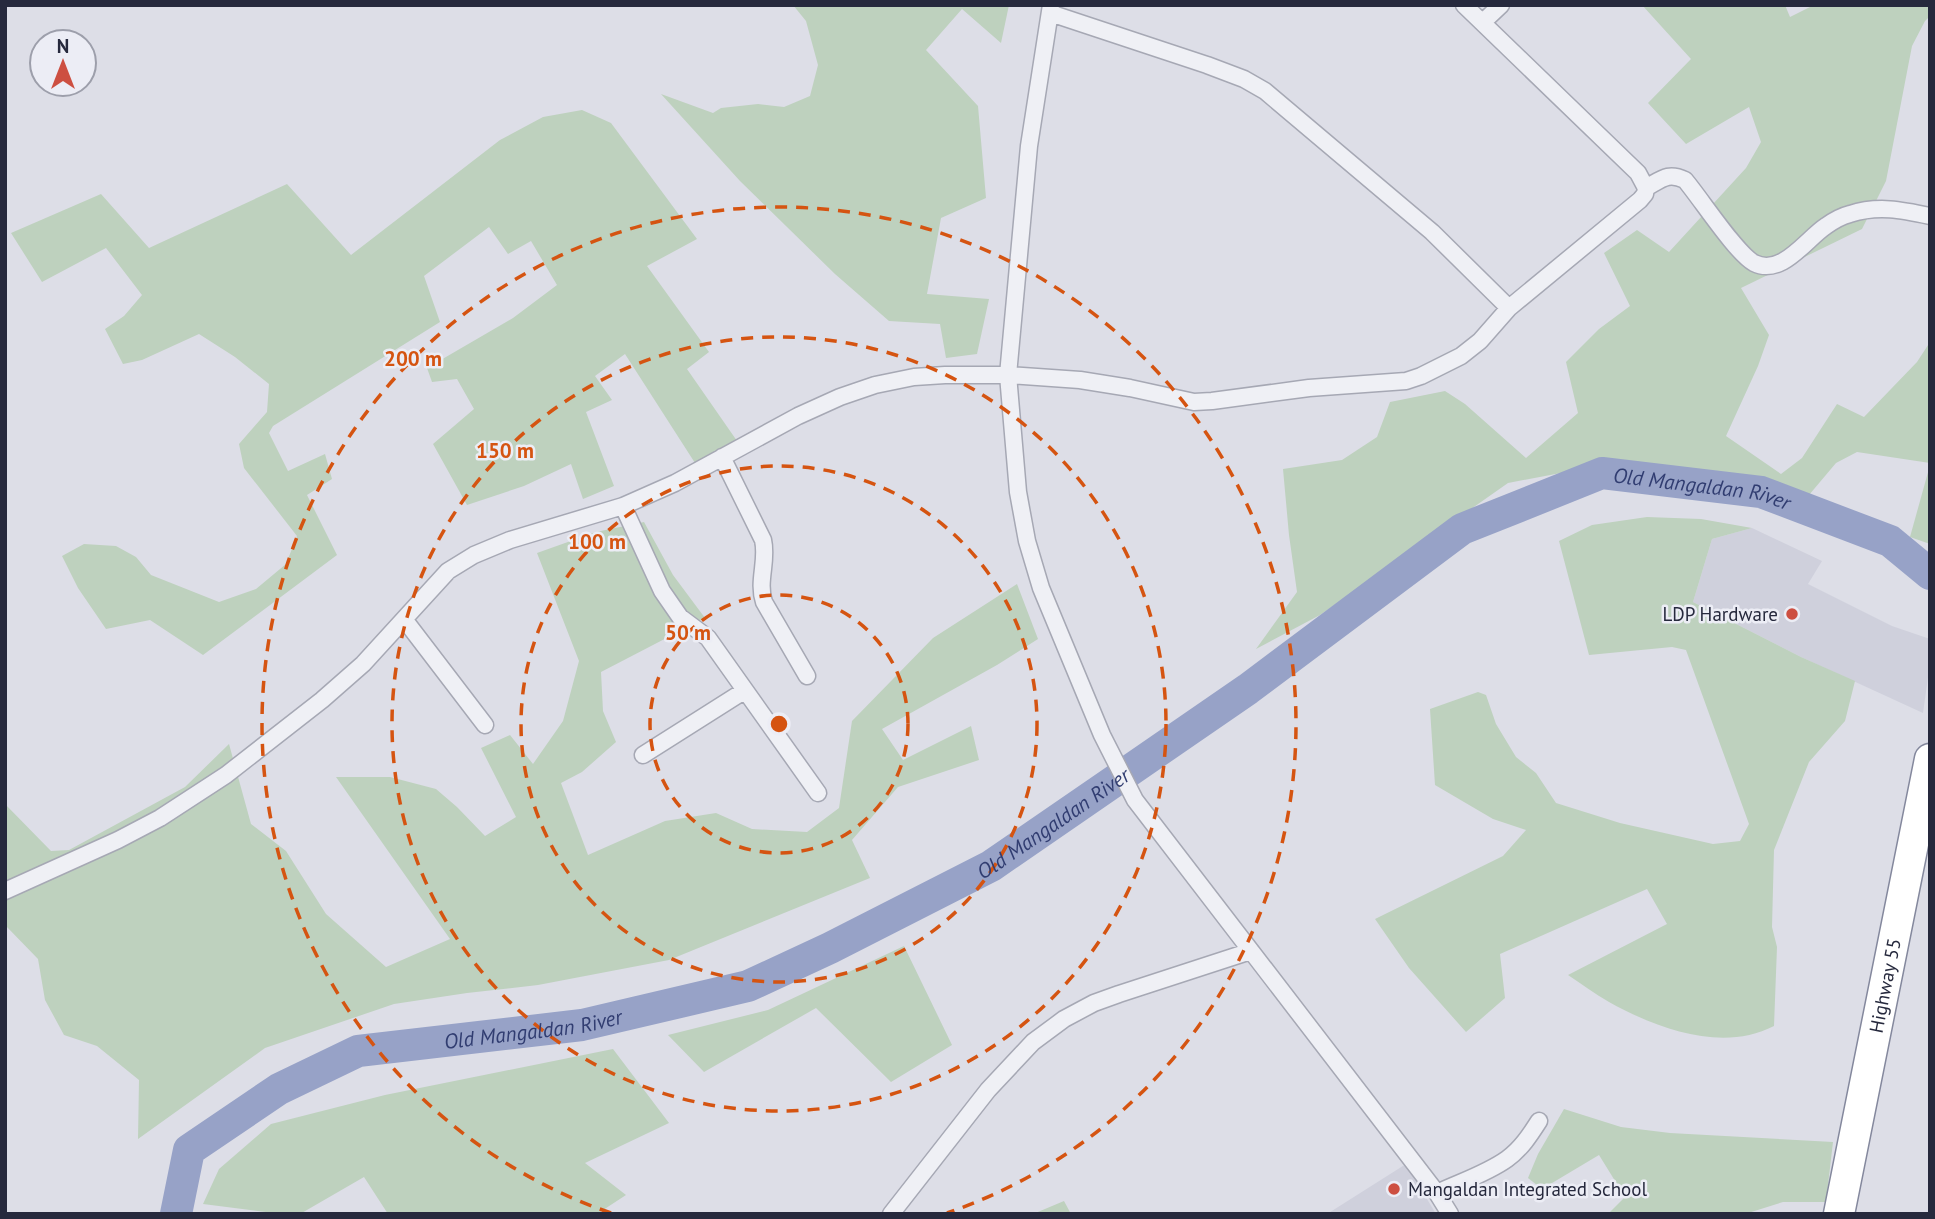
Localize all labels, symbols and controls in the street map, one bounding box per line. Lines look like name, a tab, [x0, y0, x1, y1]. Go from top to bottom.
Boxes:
north arrow	[28, 28, 98, 98]
text: N	[57, 34, 69, 58]
text: 200 m	[384, 345, 442, 372]
text: 150 m	[476, 437, 534, 464]
water label: Old Mangaldan River	[1612, 461, 1797, 516]
text: 100 m	[568, 528, 626, 555]
place label: LDP Hardware	[1662, 602, 1778, 626]
marker: LDP Hardware	[1784, 606, 1800, 622]
text: 50 m	[665, 619, 711, 646]
centre of rings	[767, 712, 791, 736]
water label: Old Mangaldan River	[972, 760, 1136, 885]
street label: Highway 55	[1864, 936, 1906, 1035]
water label: Old Mangaldan River	[442, 1002, 627, 1054]
place label: Mangaldan Integrated School	[1408, 1177, 1647, 1201]
marker: Mangaldan Integrated School	[1386, 1181, 1402, 1197]

